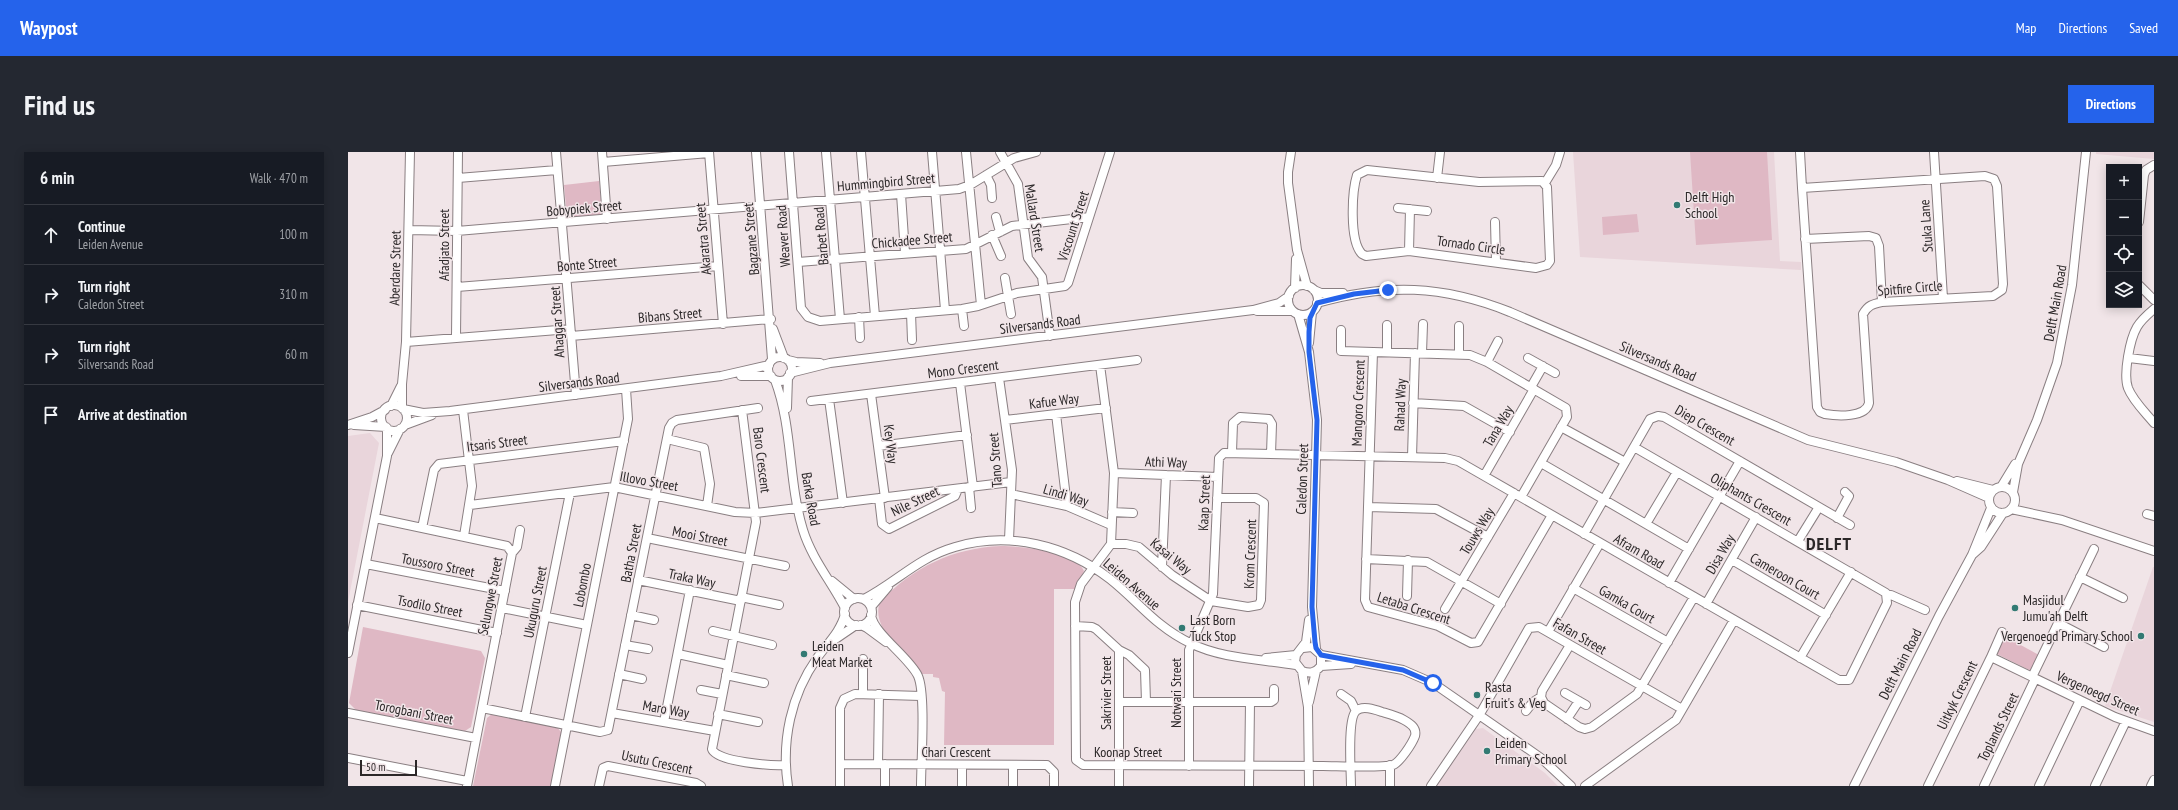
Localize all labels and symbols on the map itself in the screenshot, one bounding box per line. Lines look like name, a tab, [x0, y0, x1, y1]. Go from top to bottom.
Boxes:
street label: Hummingbird Street	[836, 169, 936, 195]
street label: Mallard Street	[1021, 183, 1049, 253]
street label: Viscount Street	[1053, 188, 1093, 264]
place label: Delft High School	[1685, 188, 1734, 222]
street label: Bobypiek Street	[545, 196, 623, 220]
street label: Stuka Lane	[1915, 199, 1937, 253]
marker: Delft High School	[1672, 200, 1682, 210]
street label: Akaratra Street	[691, 202, 715, 276]
street label: Bagzane Street	[739, 202, 763, 276]
street label: Weaver Road	[772, 204, 794, 268]
street label: Barbet Road	[809, 206, 833, 266]
street label: Afadjato Street	[435, 209, 453, 281]
street label: Chickadee Street	[871, 227, 953, 252]
street label: Aberdare Street	[385, 230, 405, 306]
street label: Tornado Circle	[1436, 231, 1507, 259]
street label: Bonte Street	[556, 252, 618, 276]
street label: Delft Main Road	[2039, 263, 2071, 343]
street label: Spitfire Circle	[1877, 276, 1943, 300]
route end	[1379, 281, 1397, 299]
street label: Ahaggar Street	[546, 285, 568, 358]
street label: Bibans Street	[637, 303, 703, 327]
street label: Silversands Road	[998, 310, 1082, 338]
street label: Silversands Road	[1617, 337, 1699, 385]
street label: Mono Crescent	[927, 356, 1000, 382]
street label: Mangoro Crescent	[1347, 359, 1369, 447]
street label: Silversands Road	[537, 368, 621, 396]
street label: Rahad Way	[1390, 378, 1410, 432]
street label: Kafue Way	[1028, 389, 1081, 413]
street label: Tana Way	[1479, 401, 1517, 450]
street label: Diep Crescent	[1672, 401, 1738, 449]
street label: Key Way	[880, 423, 902, 465]
street label: Baro Crescent	[749, 426, 775, 494]
street label: Itsaris Street	[466, 430, 529, 456]
street label: Tano Street	[984, 432, 1006, 488]
street label: Caledon Street	[1292, 443, 1312, 515]
street label: Athi Way	[1145, 452, 1188, 472]
street label: Illovo Street	[618, 467, 680, 495]
street label: Oliphants Crescent	[1707, 469, 1795, 530]
street label: Barka Road	[797, 471, 825, 527]
street label: Kaap Street	[1194, 475, 1214, 531]
street label: Lindi Way	[1041, 480, 1092, 511]
street label: Nile Street	[888, 482, 942, 520]
street label: Touws Way	[1456, 503, 1499, 558]
street label: Krom Crescent	[1240, 519, 1260, 589]
street label: Batha Street	[616, 522, 646, 584]
street label: Mooi Street	[671, 522, 729, 550]
street label: Afram Road	[1610, 529, 1668, 573]
street label: Disa Way	[1701, 530, 1739, 577]
district label: DELFT	[1806, 532, 1852, 555]
street label: Kasai Way	[1147, 534, 1196, 579]
street label: Toussoro Street	[400, 549, 476, 581]
street label: Cameroon Court	[1747, 549, 1823, 603]
street label: Leiden Avenue	[1100, 554, 1164, 614]
street label: Selungwe Street	[474, 555, 506, 637]
street label: Lobombo	[569, 561, 595, 609]
street label: Ukuguru Street	[519, 564, 551, 639]
street label: Traka Way	[667, 564, 718, 592]
street label: Gamka Court	[1596, 581, 1658, 627]
street label: Letaba Crescent	[1375, 588, 1453, 628]
street label: Tsodilo Street	[396, 591, 464, 621]
place label: Masjidul Jumu'ah Delft	[2022, 591, 2088, 625]
marker: Masjidul Jumu'ah Delft	[2010, 603, 2020, 613]
place label: Last Born Tuck Stop	[1190, 611, 1236, 645]
street label: Fafan Street	[1550, 614, 1610, 659]
marker: Last Born Tuck Stop	[1177, 623, 1187, 633]
street label: Delft Main Road	[1874, 626, 1926, 702]
place label: Vergenoegd Primary School	[2000, 627, 2134, 645]
marker: Vergenoegd Primary School	[2136, 631, 2146, 641]
place label: Leiden Meat Market	[812, 637, 873, 671]
marker: Leiden Meat Market	[799, 649, 809, 659]
street label: Sakrivier Street	[1097, 656, 1115, 730]
street label: Notwari Street	[1167, 658, 1185, 728]
street label: Uitkyk Crescent	[1933, 658, 1981, 732]
street label: Vergenoegd Street	[2053, 666, 2143, 719]
route start	[1424, 674, 1442, 692]
place label: Rasta Fruit's & Veg	[1485, 678, 1546, 712]
street label: Toplands Street	[1974, 689, 2023, 765]
marker: Rasta Fruit's & Veg	[1472, 690, 1482, 700]
street label: Torogbani Street	[373, 696, 455, 728]
street label: Maro Way	[641, 696, 691, 722]
place label: Leiden Primary School	[1495, 734, 1567, 768]
street label: Chari Crescent	[921, 743, 991, 761]
street label: Koonap Street	[1094, 743, 1162, 761]
street label: Usutu Crescent	[620, 746, 694, 778]
marker: Leiden Primary School	[1482, 746, 1492, 756]
scale bar	[360, 758, 417, 777]

